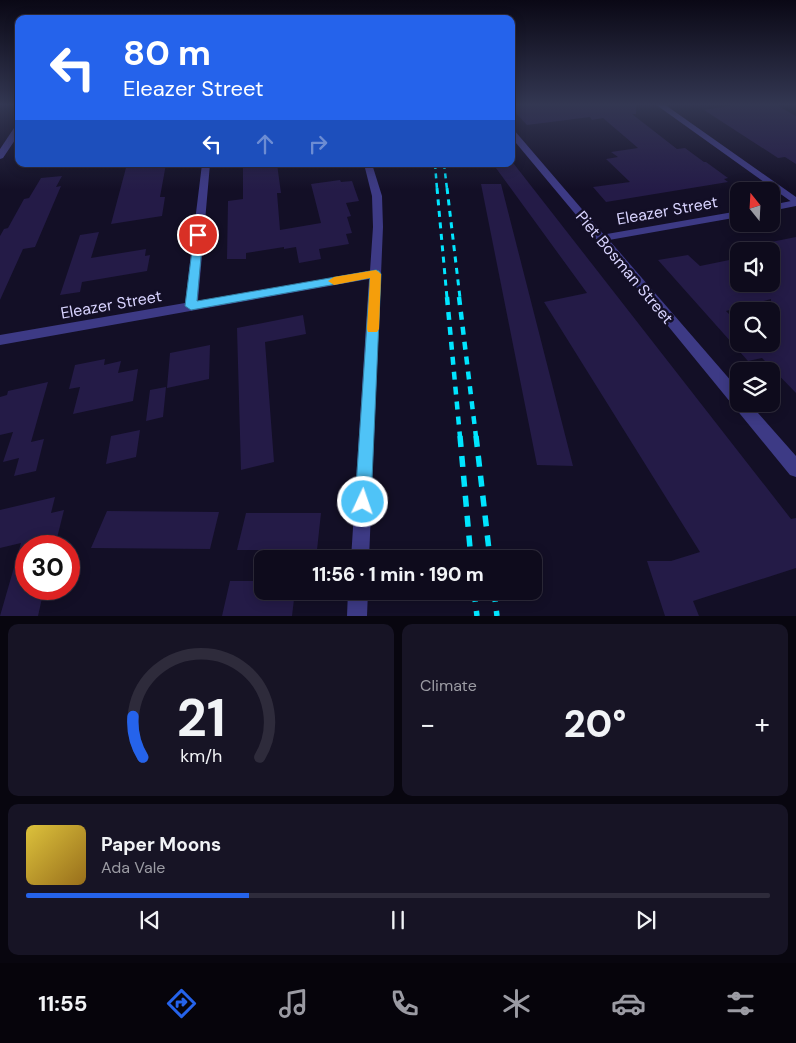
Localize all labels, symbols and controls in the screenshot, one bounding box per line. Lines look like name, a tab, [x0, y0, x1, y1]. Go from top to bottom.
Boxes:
text: 80 m	[123, 30, 211, 76]
icon: left	[40, 35, 105, 100]
text: Eleazer Street	[123, 74, 264, 103]
icon: left	[198, 130, 226, 158]
icon: ahead	[251, 130, 279, 158]
icon: right	[304, 130, 332, 158]
north arrow	[730, 182, 780, 232]
map controls	[730, 182, 780, 412]
street label: Eleazer Street	[615, 191, 719, 230]
street label: Piet Bosman Street	[571, 206, 678, 328]
pin	[177, 214, 219, 256]
icon: arrive	[184, 221, 212, 249]
button: sound	[730, 242, 780, 292]
street label: Eleazer Street	[59, 285, 163, 324]
button: search	[730, 302, 780, 352]
button: layers	[730, 362, 780, 412]
position arrow	[336, 475, 388, 527]
speed limit sign: 30	[15, 535, 80, 600]
text: 11:56 · 1 min · 190 m	[312, 562, 484, 587]
text: Climate	[420, 675, 477, 696]
text: 21	[177, 684, 225, 752]
text: 20°	[564, 699, 626, 749]
text: −	[420, 706, 435, 743]
text: +	[755, 706, 770, 743]
text: km/h	[180, 744, 222, 768]
text: Paper Moons	[101, 832, 221, 857]
text: Ada Vale	[101, 857, 165, 878]
icon: previous	[136, 906, 164, 934]
icon: pause	[384, 906, 412, 934]
icon: next	[632, 906, 660, 934]
icon: directions	[164, 986, 199, 1021]
icon: music	[276, 986, 311, 1021]
icon: phone	[387, 986, 422, 1021]
icon: climate	[499, 986, 534, 1021]
icon: car	[611, 986, 646, 1021]
icon: filters	[723, 986, 758, 1021]
text: 11:55	[38, 989, 87, 1018]

